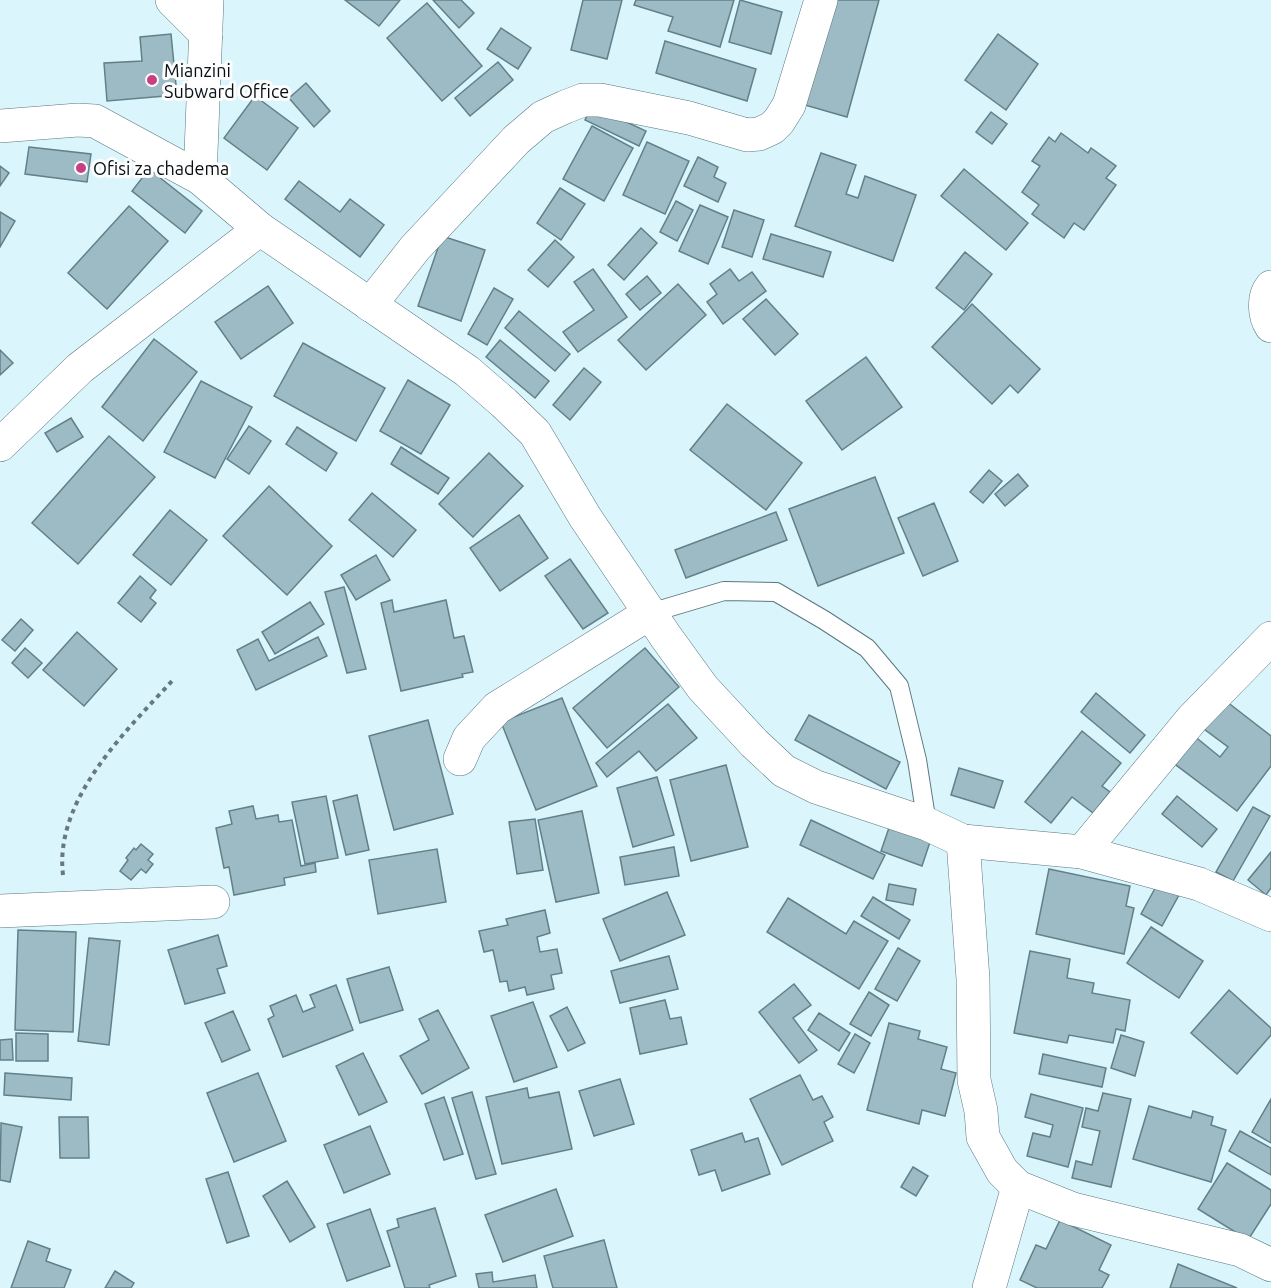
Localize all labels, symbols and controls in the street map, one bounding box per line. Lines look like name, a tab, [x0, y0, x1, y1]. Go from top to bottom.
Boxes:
place label: Mianzini Subward Office	[164, 60, 289, 101]
marker: Mianzini Subward Office	[145, 73, 159, 87]
place label: Ofisi za chadema	[93, 158, 229, 178]
marker: Ofisi za chadema	[74, 161, 88, 175]

